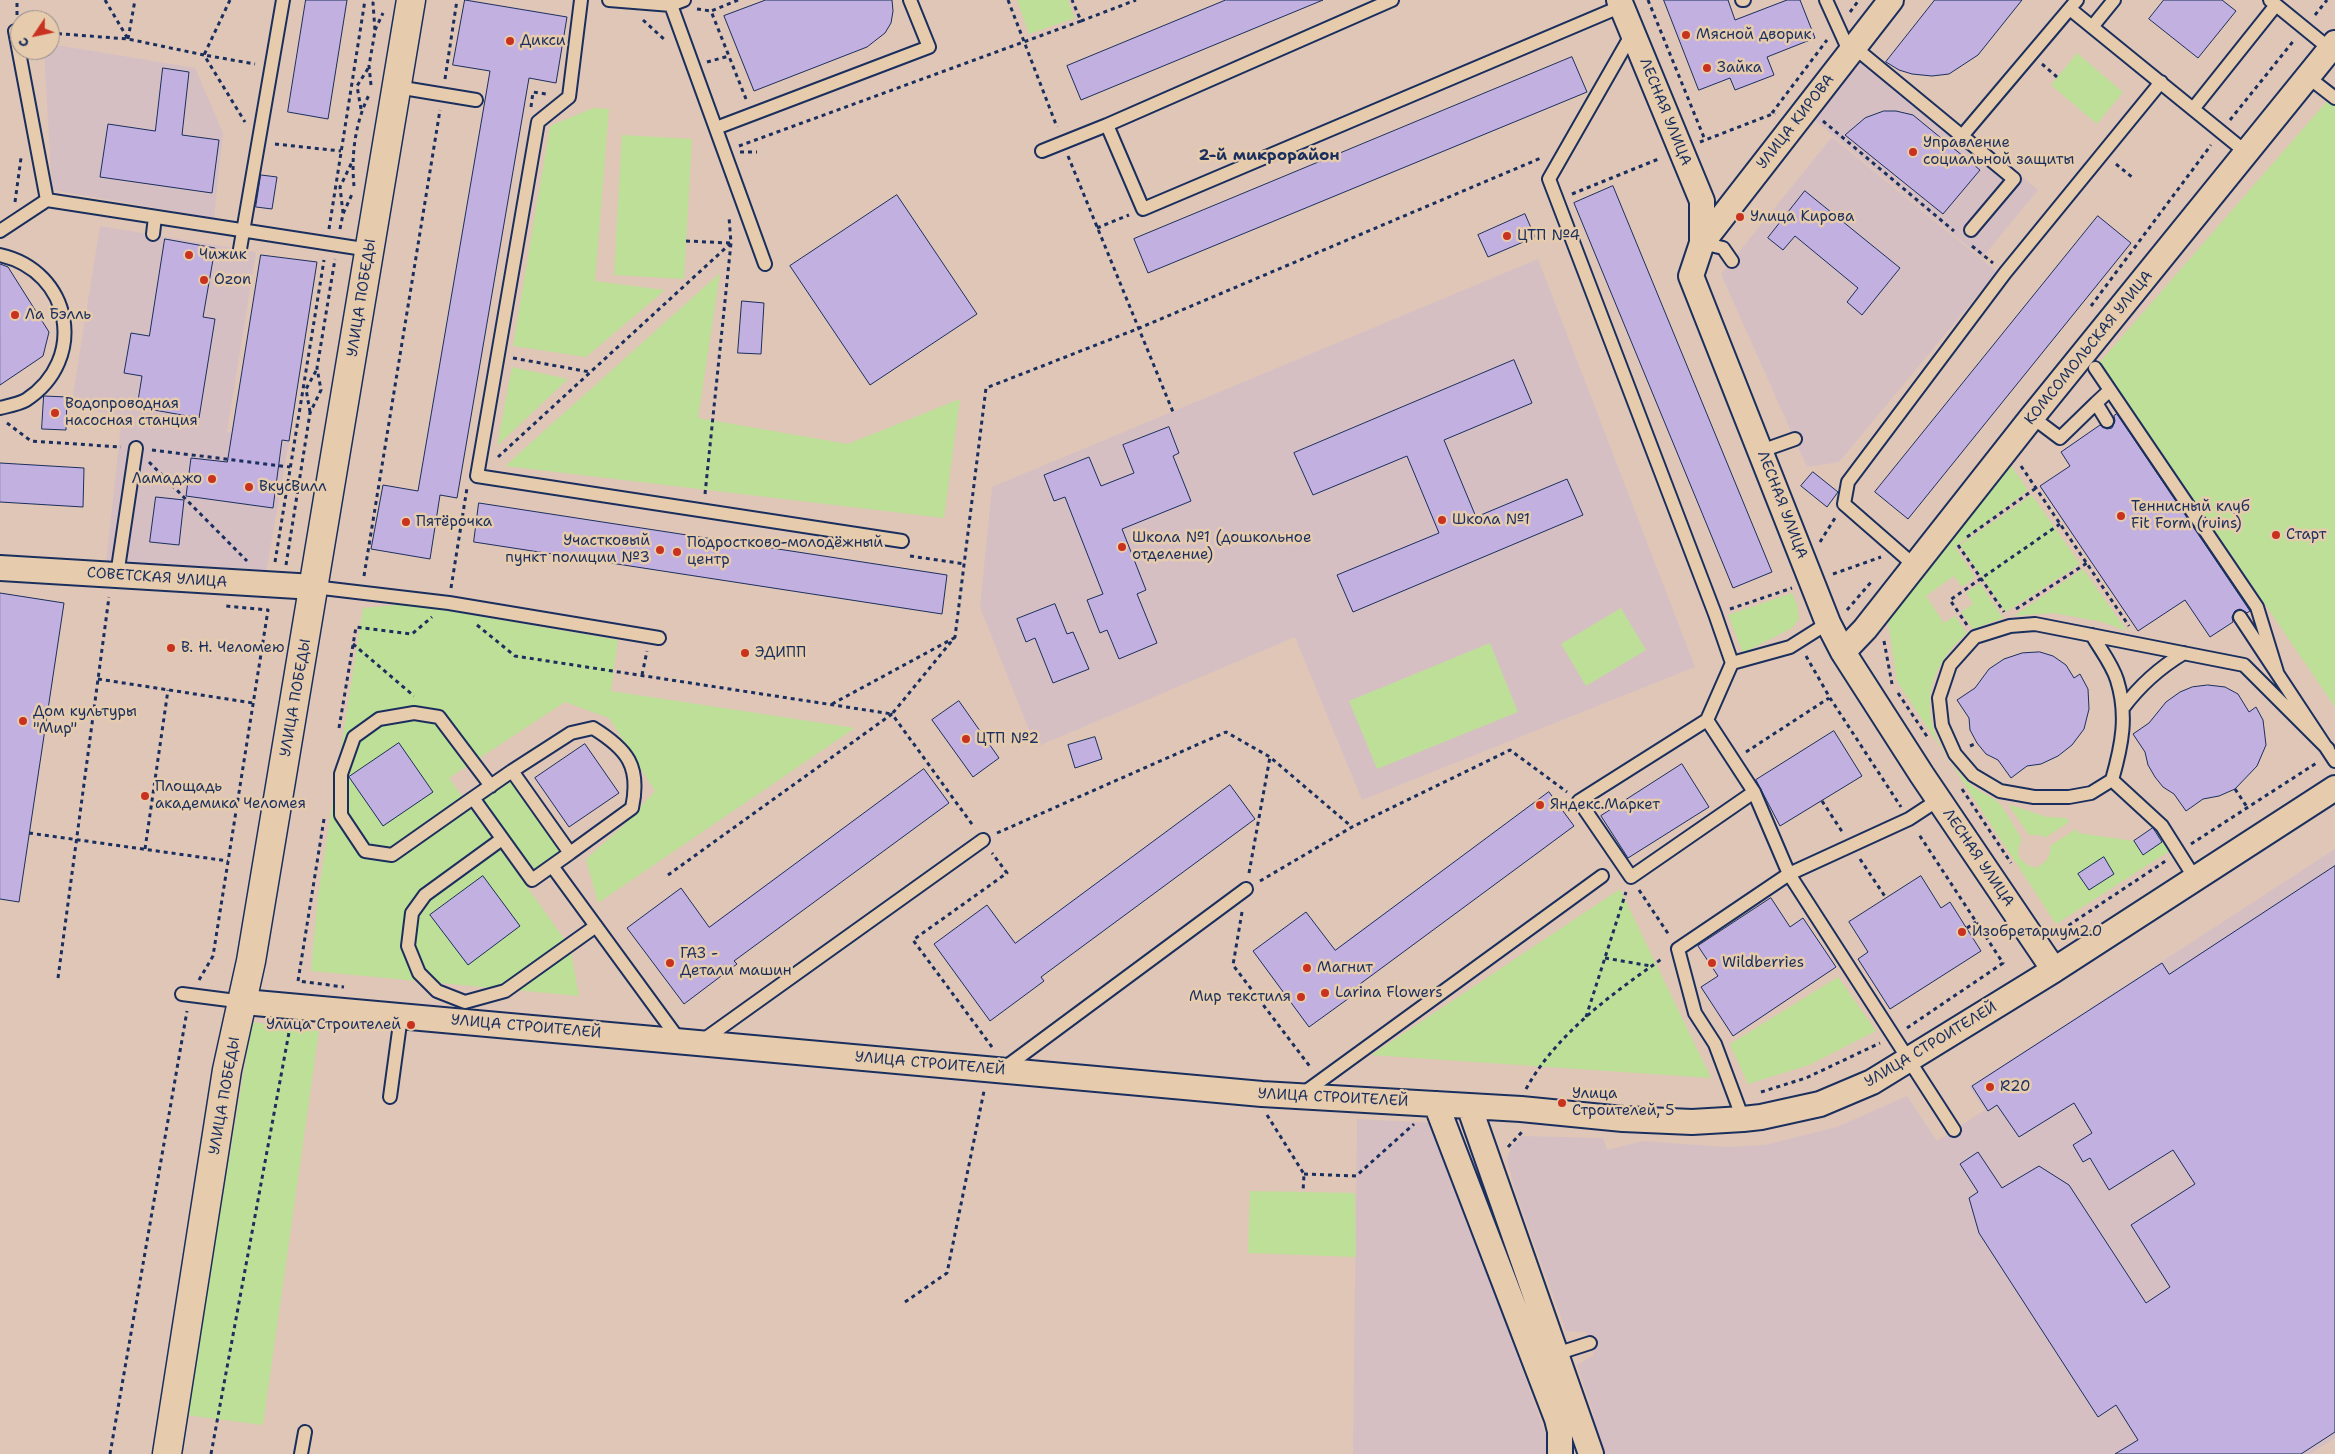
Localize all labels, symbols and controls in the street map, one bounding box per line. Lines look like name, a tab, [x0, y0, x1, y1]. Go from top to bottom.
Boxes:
north arrow	[10, 10, 60, 60]
place label: Мясной дворик	[1696, 26, 1812, 44]
marker: Мясной дворик	[1680, 29, 1692, 41]
place label: Дикси	[520, 32, 566, 50]
text: С	[14, 34, 33, 51]
marker: Дикси	[504, 35, 516, 47]
street label: ЛЕСНАЯ УЛИЦА	[1635, 56, 1695, 168]
place label: Зайка	[1717, 59, 1762, 77]
marker: Зайка	[1701, 62, 1713, 74]
street label: УЛИЦА КИРОВА	[1753, 71, 1839, 173]
place label: Управление социальной защиты	[1923, 134, 2074, 169]
district label: 2-й микрорайон	[1198, 146, 1340, 166]
marker: Управление социальной защиты	[1907, 146, 1919, 158]
place label: Улица Кирова	[1750, 208, 1854, 226]
marker: Улица Кирова	[1734, 211, 1746, 223]
place label: ЦТП №4	[1517, 227, 1580, 245]
marker: ЦТП №4	[1501, 230, 1513, 242]
street label: УЛИЦА ПОБЕДЫ	[344, 238, 380, 358]
place label: Чижик	[199, 246, 247, 264]
marker: Чижик	[183, 249, 195, 261]
street label: КОМСОМОЛЬСКАЯ УЛИЦА	[2021, 267, 2157, 429]
place label: Ozon	[214, 271, 251, 289]
marker: Ozon	[198, 274, 210, 286]
place label: Ла Бэлль	[25, 306, 91, 324]
marker: Ла Бэлль	[9, 309, 21, 321]
place label: Водопроводная насосная станция	[65, 395, 198, 430]
marker: Водопроводная насосная станция	[49, 407, 61, 419]
street label: ЛЕСНАЯ УЛИЦА	[1753, 448, 1811, 562]
place label: Ламаджо	[132, 470, 202, 488]
marker: Ламаджо	[206, 473, 218, 485]
place label: ВкусВилл	[259, 478, 327, 496]
marker: ВкусВилл	[243, 481, 255, 493]
place label: Теннисный клуб Fit Form (ruins)	[2131, 498, 2250, 533]
marker: Теннисный клуб Fit Form (ruins)	[2115, 510, 2127, 522]
place label: Школа №1	[1452, 511, 1530, 529]
place label: Пятёрочка	[416, 513, 492, 531]
marker: Школа №1	[1436, 514, 1448, 526]
marker: Пятёрочка	[400, 516, 412, 528]
place label: Старт	[2286, 526, 2326, 544]
place label: Школа №1 (дошкольное отделение)	[1132, 529, 1311, 564]
marker: Старт	[2270, 529, 2282, 541]
place label: Участковый пункт полиции №3	[505, 532, 650, 567]
place label: Подростково-молодёжный центр	[687, 534, 883, 569]
marker: Школа №1 (дошкольное отделение)	[1116, 541, 1128, 553]
marker: Участковый пункт полиции №3	[654, 544, 666, 556]
marker: Подростково-молодёжный центр	[671, 546, 683, 558]
street label: СОВЕТСКАЯ УЛИЦА	[86, 564, 228, 592]
street label: УЛИЦА ПОБЕДЫ	[277, 638, 315, 758]
place label: В. Н. Челомею	[181, 639, 285, 657]
marker: В. Н. Челомею	[165, 642, 177, 654]
place label: ЭДИПП	[755, 644, 806, 662]
marker: ЭДИПП	[739, 647, 751, 659]
place label: Дом культуры "Мир"	[33, 703, 137, 738]
marker: Дом культуры "Мир"	[17, 715, 29, 727]
place label: ЦТП №2	[976, 730, 1039, 748]
marker: ЦТП №2	[960, 733, 972, 745]
place label: Площадь академика Челомея	[155, 778, 306, 813]
marker: Площадь академика Челомея	[139, 790, 151, 802]
place label: Яндекс.Маркет	[1550, 796, 1660, 814]
marker: Яндекс.Маркет	[1534, 799, 1546, 811]
street label: ЛЕСНАЯ УЛИЦА	[1939, 806, 2017, 910]
place label: Изобретариум2.0	[1972, 923, 2102, 941]
marker: Изобретариум2.0	[1956, 926, 1968, 938]
place label: ГАЗ - Детали машин	[680, 945, 792, 980]
place label: Wildberries	[1722, 954, 1804, 972]
marker: ГАЗ - Детали машин	[664, 957, 676, 969]
marker: Wildberries	[1706, 957, 1718, 969]
place label: Магнит	[1317, 959, 1373, 977]
marker: Магнит	[1301, 962, 1313, 974]
place label: Larina Flowers	[1335, 984, 1443, 1002]
marker: Larina Flowers	[1319, 987, 1331, 999]
place label: Мир текстиля	[1189, 988, 1291, 1006]
marker: Мир текстиля	[1295, 991, 1307, 1003]
street label: УЛИЦА СТРОИТЕЛЕЙ	[1862, 998, 2000, 1092]
street label: УЛИЦА СТРОИТЕЛЕЙ	[450, 1011, 602, 1043]
place label: Улица Строителей	[266, 1016, 401, 1034]
marker: Улица Строителей	[405, 1019, 417, 1031]
street label: УЛИЦА ПОБЕДЫ	[206, 1036, 244, 1156]
street label: УЛИЦА СТРОИТЕЛЕЙ	[854, 1048, 1006, 1080]
place label: R20	[2000, 1078, 2030, 1096]
marker: R20	[1984, 1081, 1996, 1093]
street label: УЛИЦА СТРОИТЕЛЕЙ	[1257, 1085, 1409, 1111]
place label: Улица Строителей, 5	[1572, 1085, 1674, 1120]
marker: Улица Строителей, 5	[1556, 1097, 1568, 1109]

